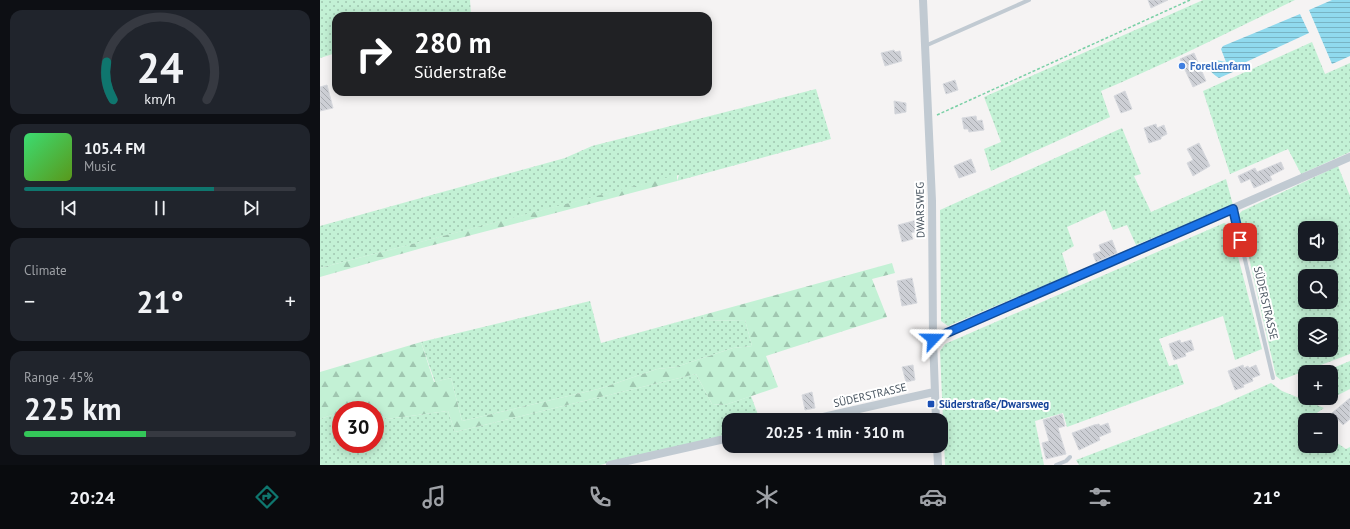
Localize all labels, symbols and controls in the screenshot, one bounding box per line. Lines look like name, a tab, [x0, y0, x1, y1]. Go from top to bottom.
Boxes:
text: 280 m	[414, 24, 491, 61]
icon: right	[348, 28, 400, 80]
text: 24	[136, 41, 184, 94]
place label: Forellenfarm	[1190, 59, 1251, 73]
text: Süderstraße	[414, 60, 507, 83]
marker: Forellenfarm	[1177, 61, 1187, 71]
text: km/h	[144, 89, 176, 108]
text: 105.4 FM	[84, 139, 145, 158]
text: Music	[84, 158, 116, 175]
street label: DWARSWEG	[913, 181, 927, 238]
icon: previous	[58, 197, 80, 219]
icon: pause	[149, 197, 171, 219]
icon: next	[240, 197, 262, 219]
map controls	[1298, 221, 1338, 453]
button: sound	[1298, 221, 1338, 261]
pin	[1223, 223, 1257, 257]
icon: arrive	[1229, 229, 1251, 251]
text: Climate	[24, 262, 67, 279]
street label: SÜDERSTRASSE	[1251, 265, 1281, 341]
button: search	[1298, 269, 1338, 309]
text: 21°	[136, 282, 184, 321]
text: −	[24, 287, 35, 315]
text: +	[285, 287, 296, 315]
button: layers	[1298, 317, 1338, 357]
position arrow	[912, 318, 954, 360]
button: +	[1298, 365, 1338, 405]
text: Range · 45%	[24, 369, 93, 386]
street label: SÜDERSTRASSE	[832, 380, 908, 410]
text: 225 km	[24, 389, 122, 428]
place label: Süderstraße/Dwarsweg	[939, 397, 1049, 411]
marker: Süderstraße/Dwarsweg	[926, 399, 936, 409]
speed limit sign: 30	[332, 401, 384, 453]
button: −	[1298, 413, 1338, 453]
text: 20:25 · 1 min · 310 m	[766, 423, 904, 442]
icon: directions	[253, 483, 281, 511]
icon: music	[420, 483, 448, 511]
icon: phone	[586, 483, 614, 511]
icon: climate	[753, 483, 781, 511]
icon: car	[919, 483, 947, 511]
icon: filters	[1086, 483, 1114, 511]
text: 20:24	[69, 486, 115, 509]
text: 21°	[1252, 486, 1281, 509]

